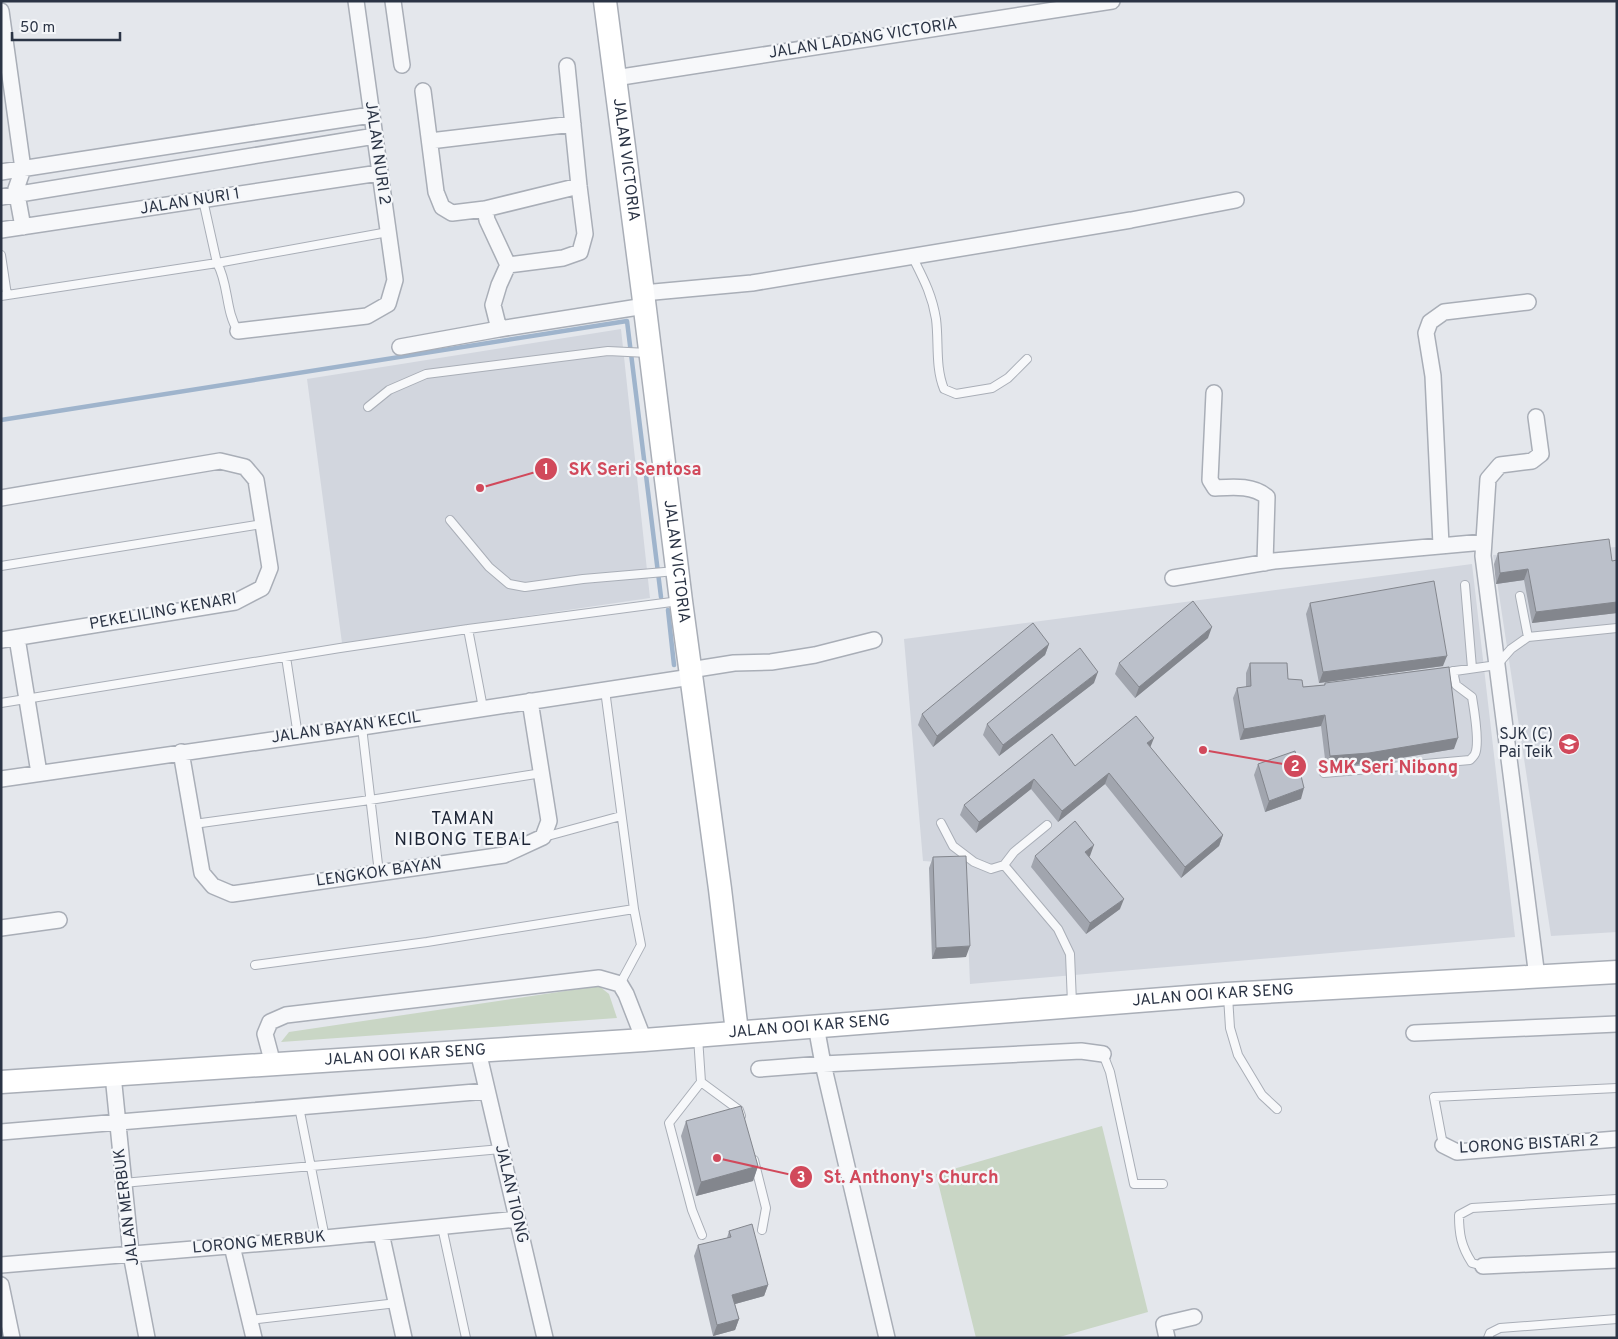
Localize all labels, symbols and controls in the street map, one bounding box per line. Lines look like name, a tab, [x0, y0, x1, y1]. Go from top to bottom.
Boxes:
scale bar	[12, 10, 120, 42]
street label: JALAN LADANG VICTORIA	[767, 14, 959, 64]
text: 50 m	[20, 19, 55, 38]
street label: JALAN VICTORIA	[608, 97, 644, 223]
street label: JALAN NURI 2	[360, 100, 394, 206]
street label: JALAN NURI 1	[139, 184, 241, 220]
callout: SK Seri Sentosa	[534, 453, 712, 486]
text: SK Seri Sentosa	[568, 459, 702, 482]
text: 1	[543, 461, 549, 480]
street label: JALAN VICTORIA	[659, 499, 694, 624]
street label: PEKELILING KENARI	[88, 589, 238, 635]
street label: JALAN BAYAN KECIL	[270, 708, 422, 748]
place label: SJK (C) Pai Teik	[1499, 725, 1553, 763]
school or university icon: SJK (C) Pai Teik	[1557, 732, 1581, 756]
callout: SMK Seri Nibong	[1283, 750, 1468, 783]
text: SMK Seri Nibong	[1318, 757, 1458, 780]
text: 2	[1290, 758, 1300, 777]
district label: TAMAN NIBONG TEBAL	[394, 808, 532, 852]
street label: LENGKOK BAYAN	[315, 854, 443, 892]
street label: JALAN OOI KAR SENG	[1131, 980, 1294, 1011]
street label: JALAN OOI KAR SENG	[728, 1011, 891, 1043]
street label: JALAN OOI KAR SENG	[324, 1040, 487, 1071]
street label: LORONG BISTARI 2	[1459, 1131, 1599, 1159]
street label: JALAN TIONG	[490, 1143, 532, 1245]
street label: JALAN MERBUK	[110, 1147, 144, 1267]
callout: St. Anthony's Church	[788, 1160, 1009, 1193]
text: St. Anthony's Church	[823, 1167, 999, 1190]
text: 3	[797, 1169, 806, 1188]
street label: LORONG MERBUK	[192, 1227, 326, 1259]

